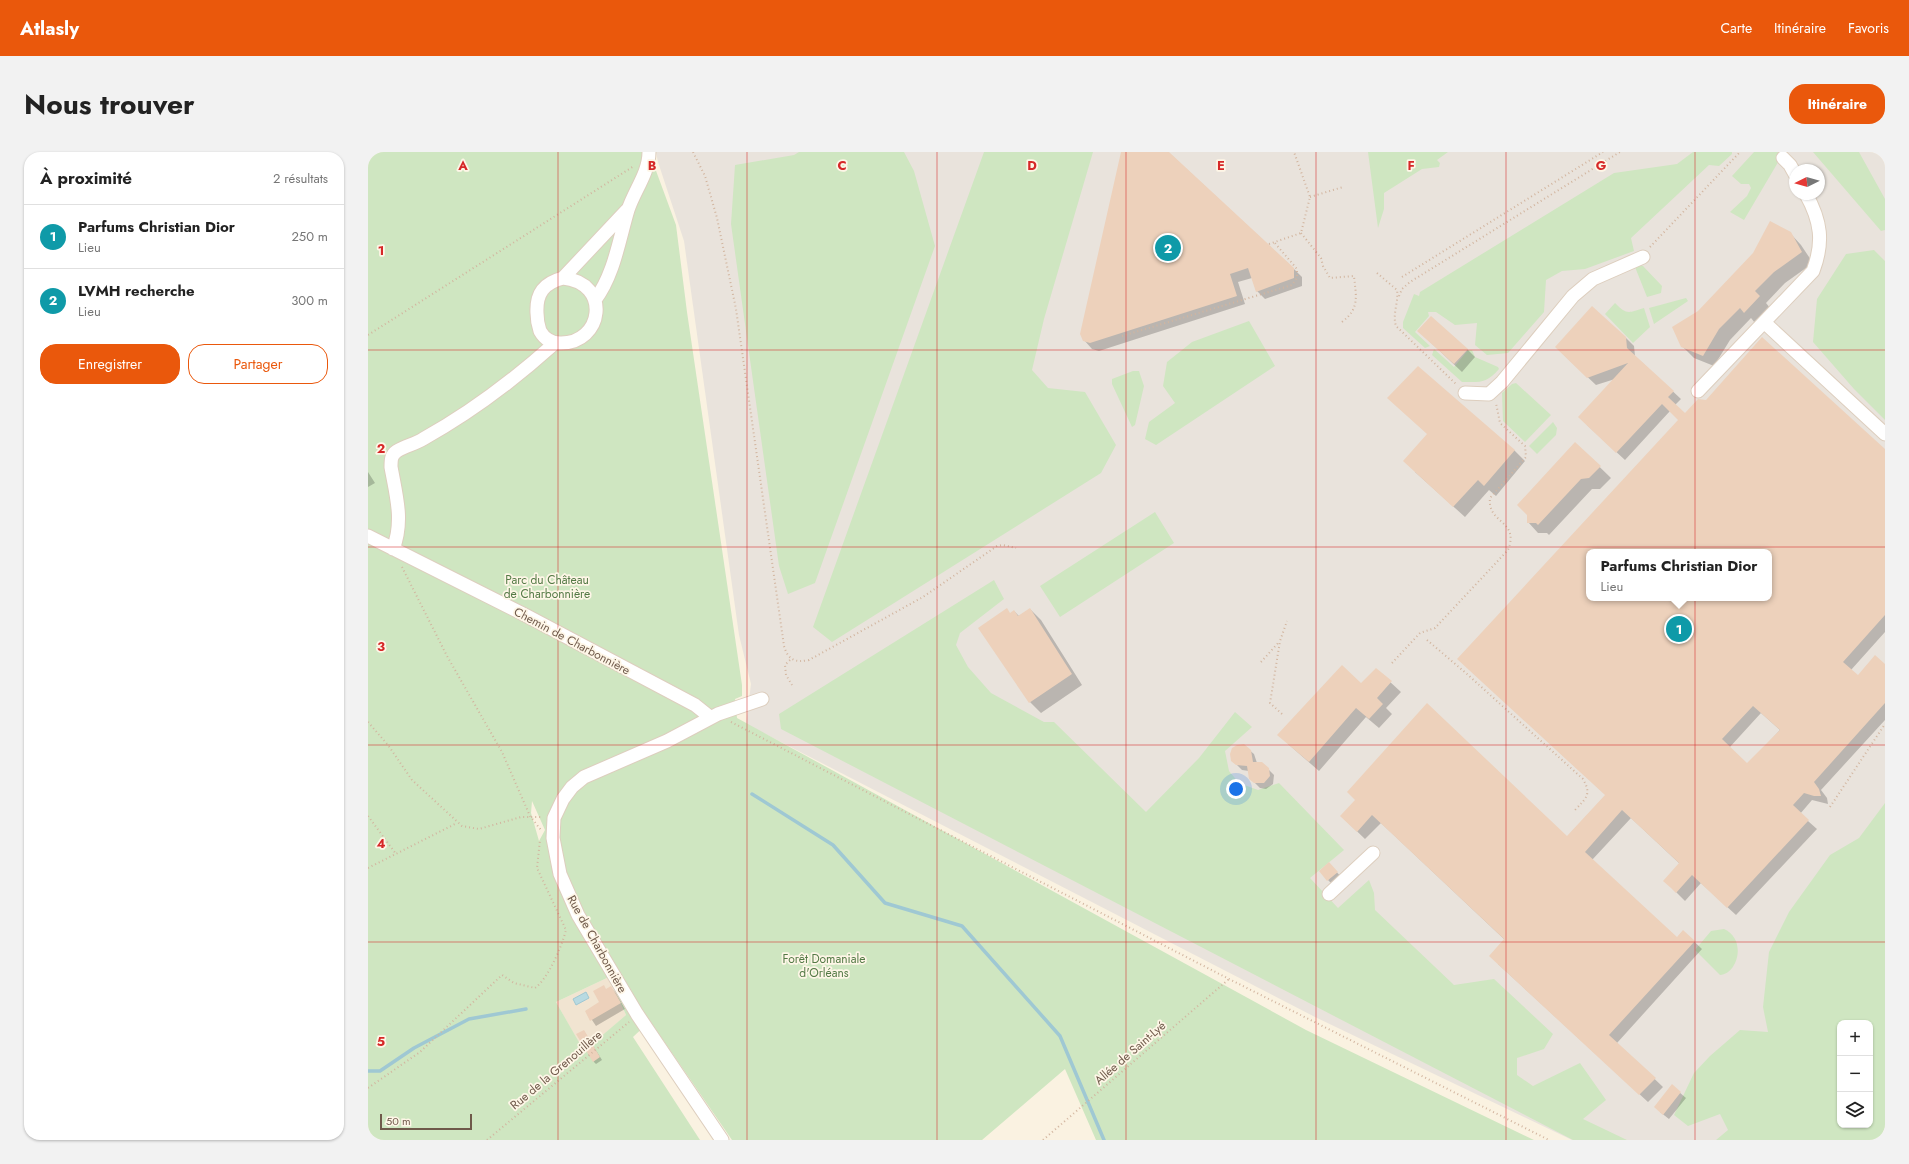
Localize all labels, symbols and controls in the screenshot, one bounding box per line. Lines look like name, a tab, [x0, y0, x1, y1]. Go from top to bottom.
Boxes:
text: Atlasly	[20, 15, 79, 42]
text: Carte	[1720, 18, 1752, 38]
text: Itinéraire	[1774, 18, 1826, 38]
text: Favoris	[1848, 18, 1889, 38]
text: Nous trouver	[24, 84, 195, 125]
button: Itinéraire	[1789, 84, 1885, 124]
text: A	[457, 156, 468, 175]
text: B	[648, 156, 657, 175]
text: C	[837, 156, 847, 175]
text: D	[1027, 156, 1037, 175]
text: E	[1217, 156, 1225, 175]
text: F	[1407, 156, 1415, 175]
text: G	[1596, 156, 1607, 175]
north arrow	[1789, 164, 1825, 200]
text: À proximité	[40, 166, 132, 190]
text: 2 résultats	[273, 169, 328, 188]
text: Parfums Christian Dior	[78, 216, 235, 238]
text: 1	[50, 227, 56, 246]
text: 250 m	[291, 227, 328, 246]
pin: 2	[1155, 233, 1181, 263]
text: Lieu	[78, 238, 101, 257]
text: 1	[378, 241, 384, 260]
text: LVMH recherche	[78, 280, 195, 302]
text: 2	[49, 291, 57, 310]
text: 300 m	[291, 291, 328, 310]
text: Lieu	[78, 302, 101, 321]
button: Enregistrer	[40, 344, 180, 384]
button: Partager	[188, 344, 328, 384]
text: 2	[377, 439, 385, 458]
popup	[1586, 549, 1772, 601]
text: Parfums Christian Dior	[1600, 555, 1758, 577]
park label: Parc du Château de Charbonnière	[504, 571, 590, 603]
text: Lieu	[1600, 577, 1623, 596]
street label: Chemin de Charbonnière	[511, 603, 633, 679]
pin: 1	[1666, 614, 1692, 644]
text: 3	[377, 637, 385, 656]
your location	[1226, 779, 1246, 799]
text: 4	[376, 834, 386, 853]
street label: Rue de Charbonnière	[563, 892, 631, 996]
park label: Forêt Domaniale d'Orléans	[783, 950, 865, 982]
street label: Allée de Saint-Lyé	[1090, 1017, 1170, 1089]
map controls	[1837, 1020, 1873, 1128]
button: +	[1837, 1020, 1873, 1056]
street label: Rue de la Grenouillère	[506, 1026, 606, 1114]
text: 5	[377, 1032, 385, 1051]
button: −	[1837, 1056, 1873, 1092]
button: layers	[1837, 1092, 1873, 1128]
scale bar	[380, 1112, 472, 1131]
text: 50 m	[386, 1113, 411, 1129]

